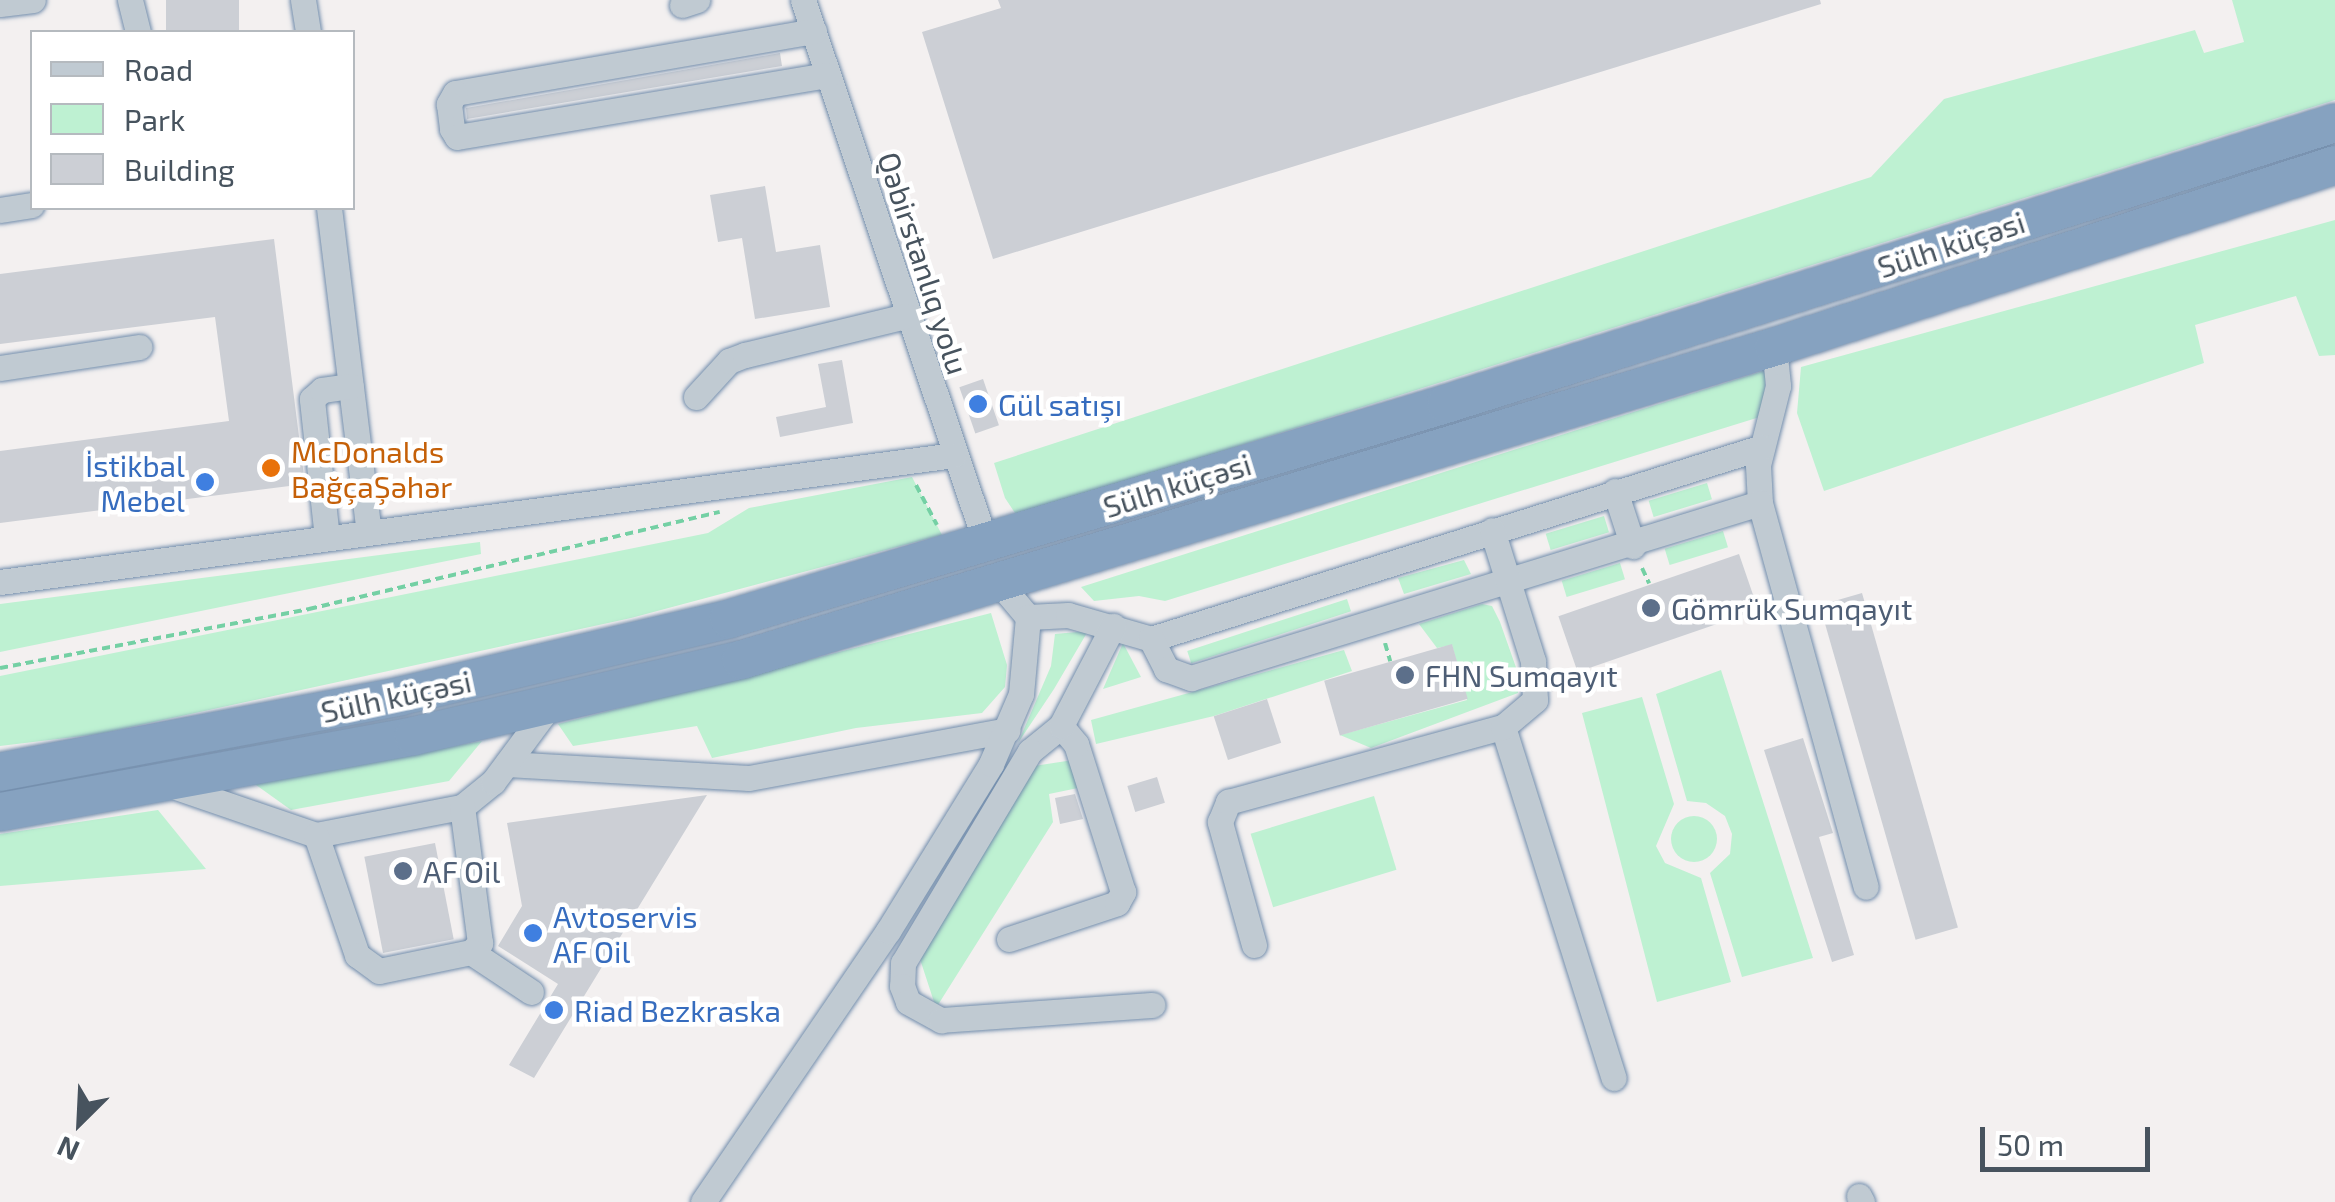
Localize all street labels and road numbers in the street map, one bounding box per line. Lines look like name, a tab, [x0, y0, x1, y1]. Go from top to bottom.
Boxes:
street label: Qəbirstanlıq yolu	[871, 147, 977, 379]
street label: Sülh küçəsi	[1873, 203, 2029, 285]
street label: Sülh küçəsi	[1099, 445, 1255, 525]
street label: Sülh küçəsi	[318, 663, 474, 729]

